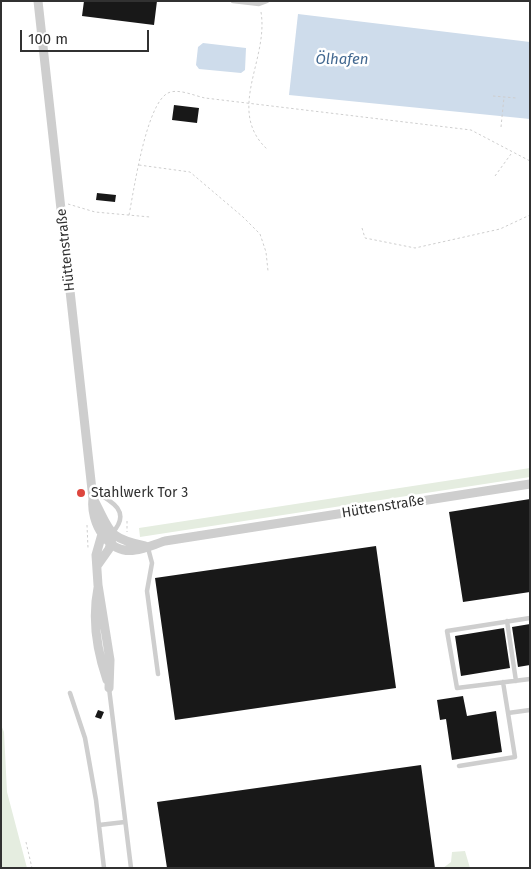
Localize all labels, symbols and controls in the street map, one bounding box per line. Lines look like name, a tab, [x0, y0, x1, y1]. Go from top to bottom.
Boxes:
scale bar	[22, 20, 151, 52]
text: 100 m	[28, 30, 68, 48]
water label: Ölhafen	[315, 51, 369, 69]
street label: Hüttenstraße	[53, 208, 79, 292]
place label: Stahlwerk Tor 3	[91, 485, 188, 501]
marker: Stahlwerk Tor 3	[75, 487, 87, 499]
street label: Hüttenstraße	[340, 492, 426, 522]

